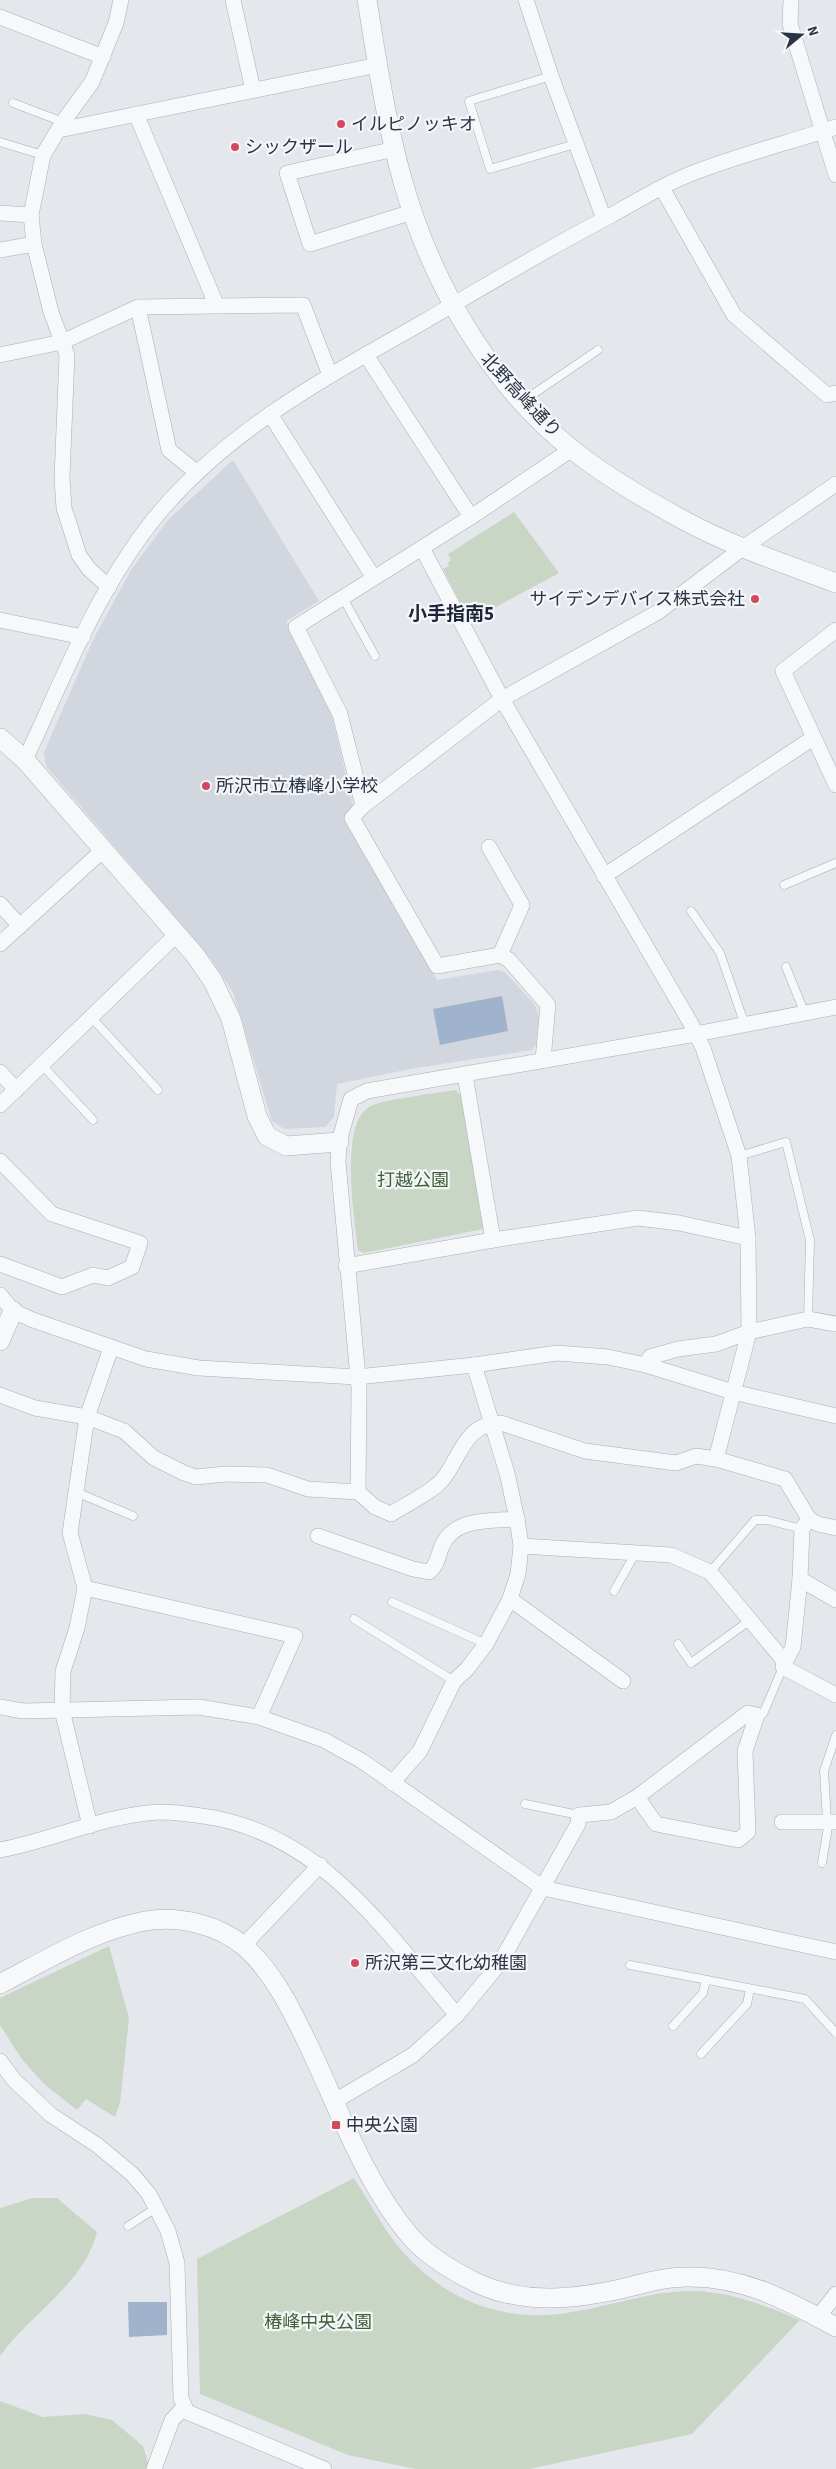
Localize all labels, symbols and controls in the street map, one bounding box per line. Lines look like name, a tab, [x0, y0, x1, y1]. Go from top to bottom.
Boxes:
north arrow	[776, 10, 826, 60]
text: N	[801, 24, 823, 39]
place label: イルピノッキオ	[351, 112, 477, 137]
marker: イルピノッキオ	[335, 118, 347, 130]
place label: シックザール	[245, 135, 353, 160]
marker: シックザール	[229, 141, 241, 153]
street label: 北野高峰通り	[475, 347, 567, 443]
place label: サイデンデバイス株式会社	[530, 587, 745, 612]
marker: サイデンデバイス株式会社	[749, 593, 761, 605]
district label: 小手指南5	[408, 601, 494, 628]
place label: 所沢市立椿峰小学校	[216, 774, 378, 799]
marker: 所沢市立椿峰小学校	[200, 780, 212, 792]
park label: 打越公園	[377, 1168, 449, 1193]
place label: 所沢第三文化幼稚園	[365, 1951, 527, 1976]
marker: 所沢第三文化幼稚園	[349, 1957, 361, 1969]
place label: 中央公園	[346, 2113, 418, 2138]
marker: 中央公園	[330, 2119, 342, 2131]
park label: 椿峰中央公園	[264, 2310, 372, 2335]

